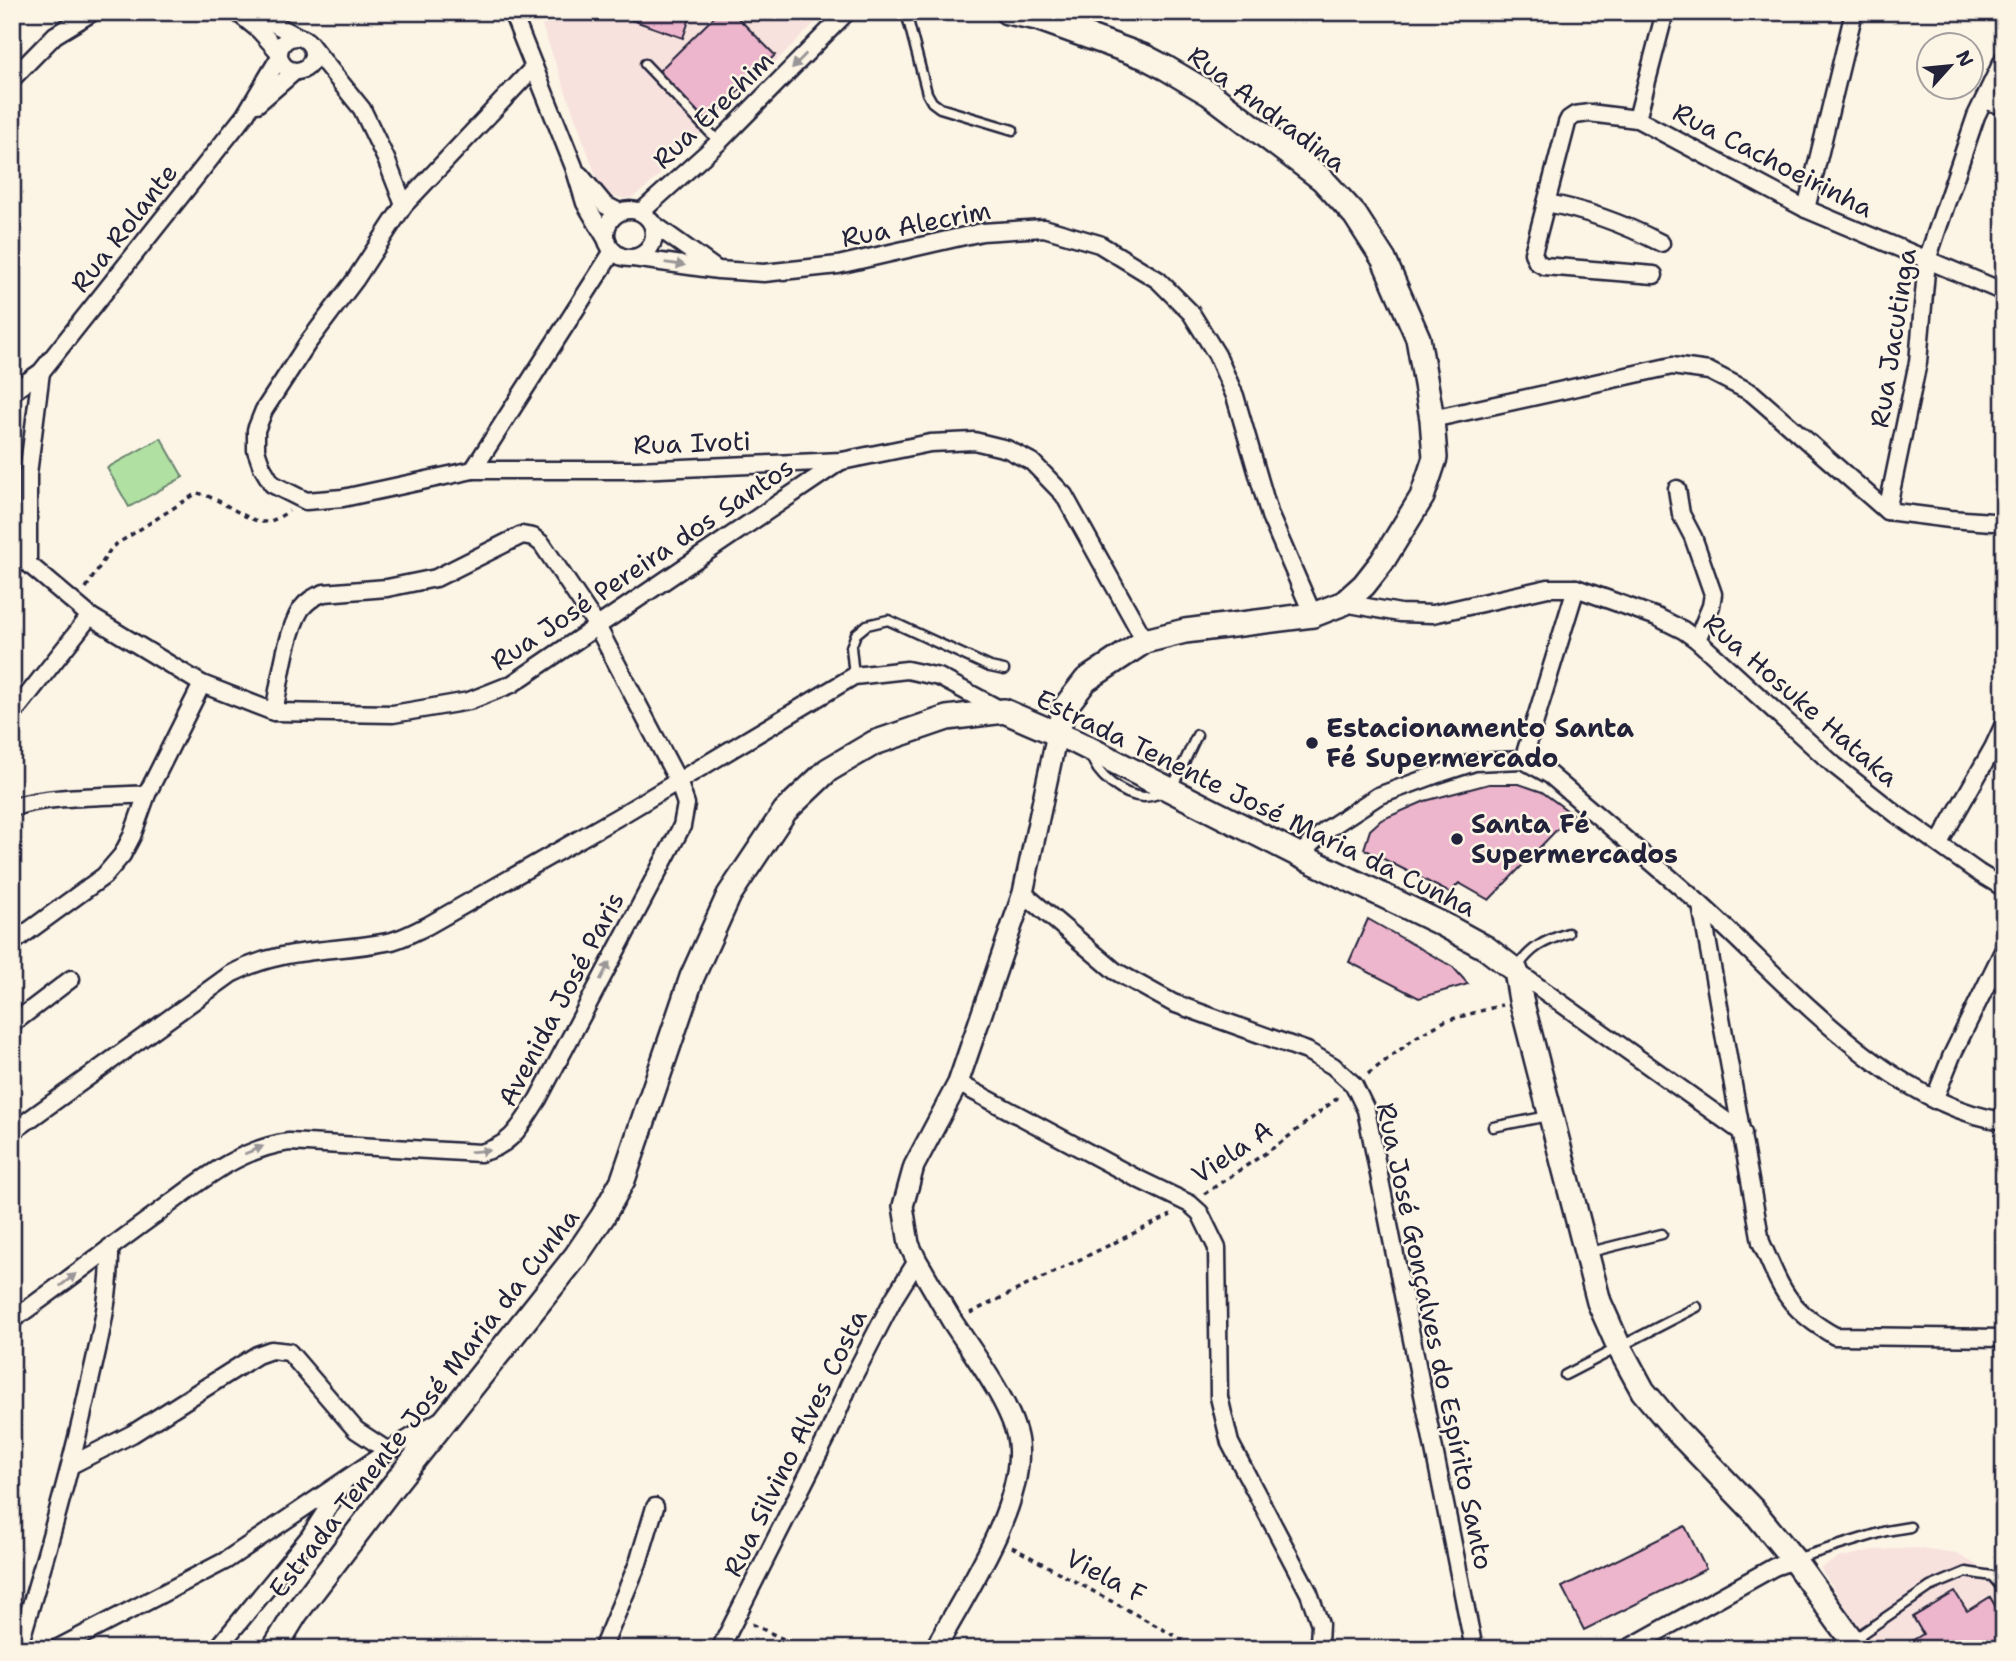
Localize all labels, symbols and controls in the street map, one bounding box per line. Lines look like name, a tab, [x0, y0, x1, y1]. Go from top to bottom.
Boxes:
north arrow	[1914, 32, 1984, 102]
street label: Rua Andradina	[1181, 38, 1354, 180]
street label: Rua Erechim	[645, 43, 781, 176]
text: N	[1950, 46, 1979, 71]
one-way arrow	[792, 52, 808, 69]
street label: Rua Cachoeirinha	[1667, 94, 1879, 225]
street label: Rua Rolante	[62, 156, 185, 300]
street label: Rua Alecrim	[838, 192, 994, 255]
street label: Rua Jacutinga	[1861, 246, 1924, 430]
one-way arrow	[664, 259, 686, 270]
street label: Rua Ivoti	[633, 423, 751, 462]
street label: Rua José Pereira dos Santos	[484, 449, 800, 678]
street label: Rua Hosuke Hataka	[1696, 605, 1906, 794]
street label: Estrada Tenente José Maria da Cunha	[1030, 680, 1482, 925]
place label: Estacionamento Santa Fé Supermercado	[1326, 710, 1634, 775]
marker: Estacionamento Santa Fé Supermercado	[1304, 735, 1320, 751]
place label: Santa Fé Supermercados	[1471, 806, 1678, 871]
marker: Santa Fé Supermercados	[1449, 831, 1465, 847]
street label: Avenida José Paris	[489, 885, 632, 1112]
one-way arrow	[600, 961, 611, 981]
street label: Rua José Gonçalves do Espírito Santo	[1369, 1099, 1502, 1573]
street label: Viela A	[1184, 1112, 1279, 1191]
one-way arrow	[244, 1145, 265, 1156]
one-way arrow	[469, 1145, 491, 1156]
street label: Estrada Tenente José Maria da Cunha	[260, 1201, 587, 1605]
one-way arrow	[58, 1272, 76, 1287]
street label: Rua Silvino Alves Costa	[715, 1303, 875, 1582]
street label: Viela F	[1060, 1540, 1153, 1611]

